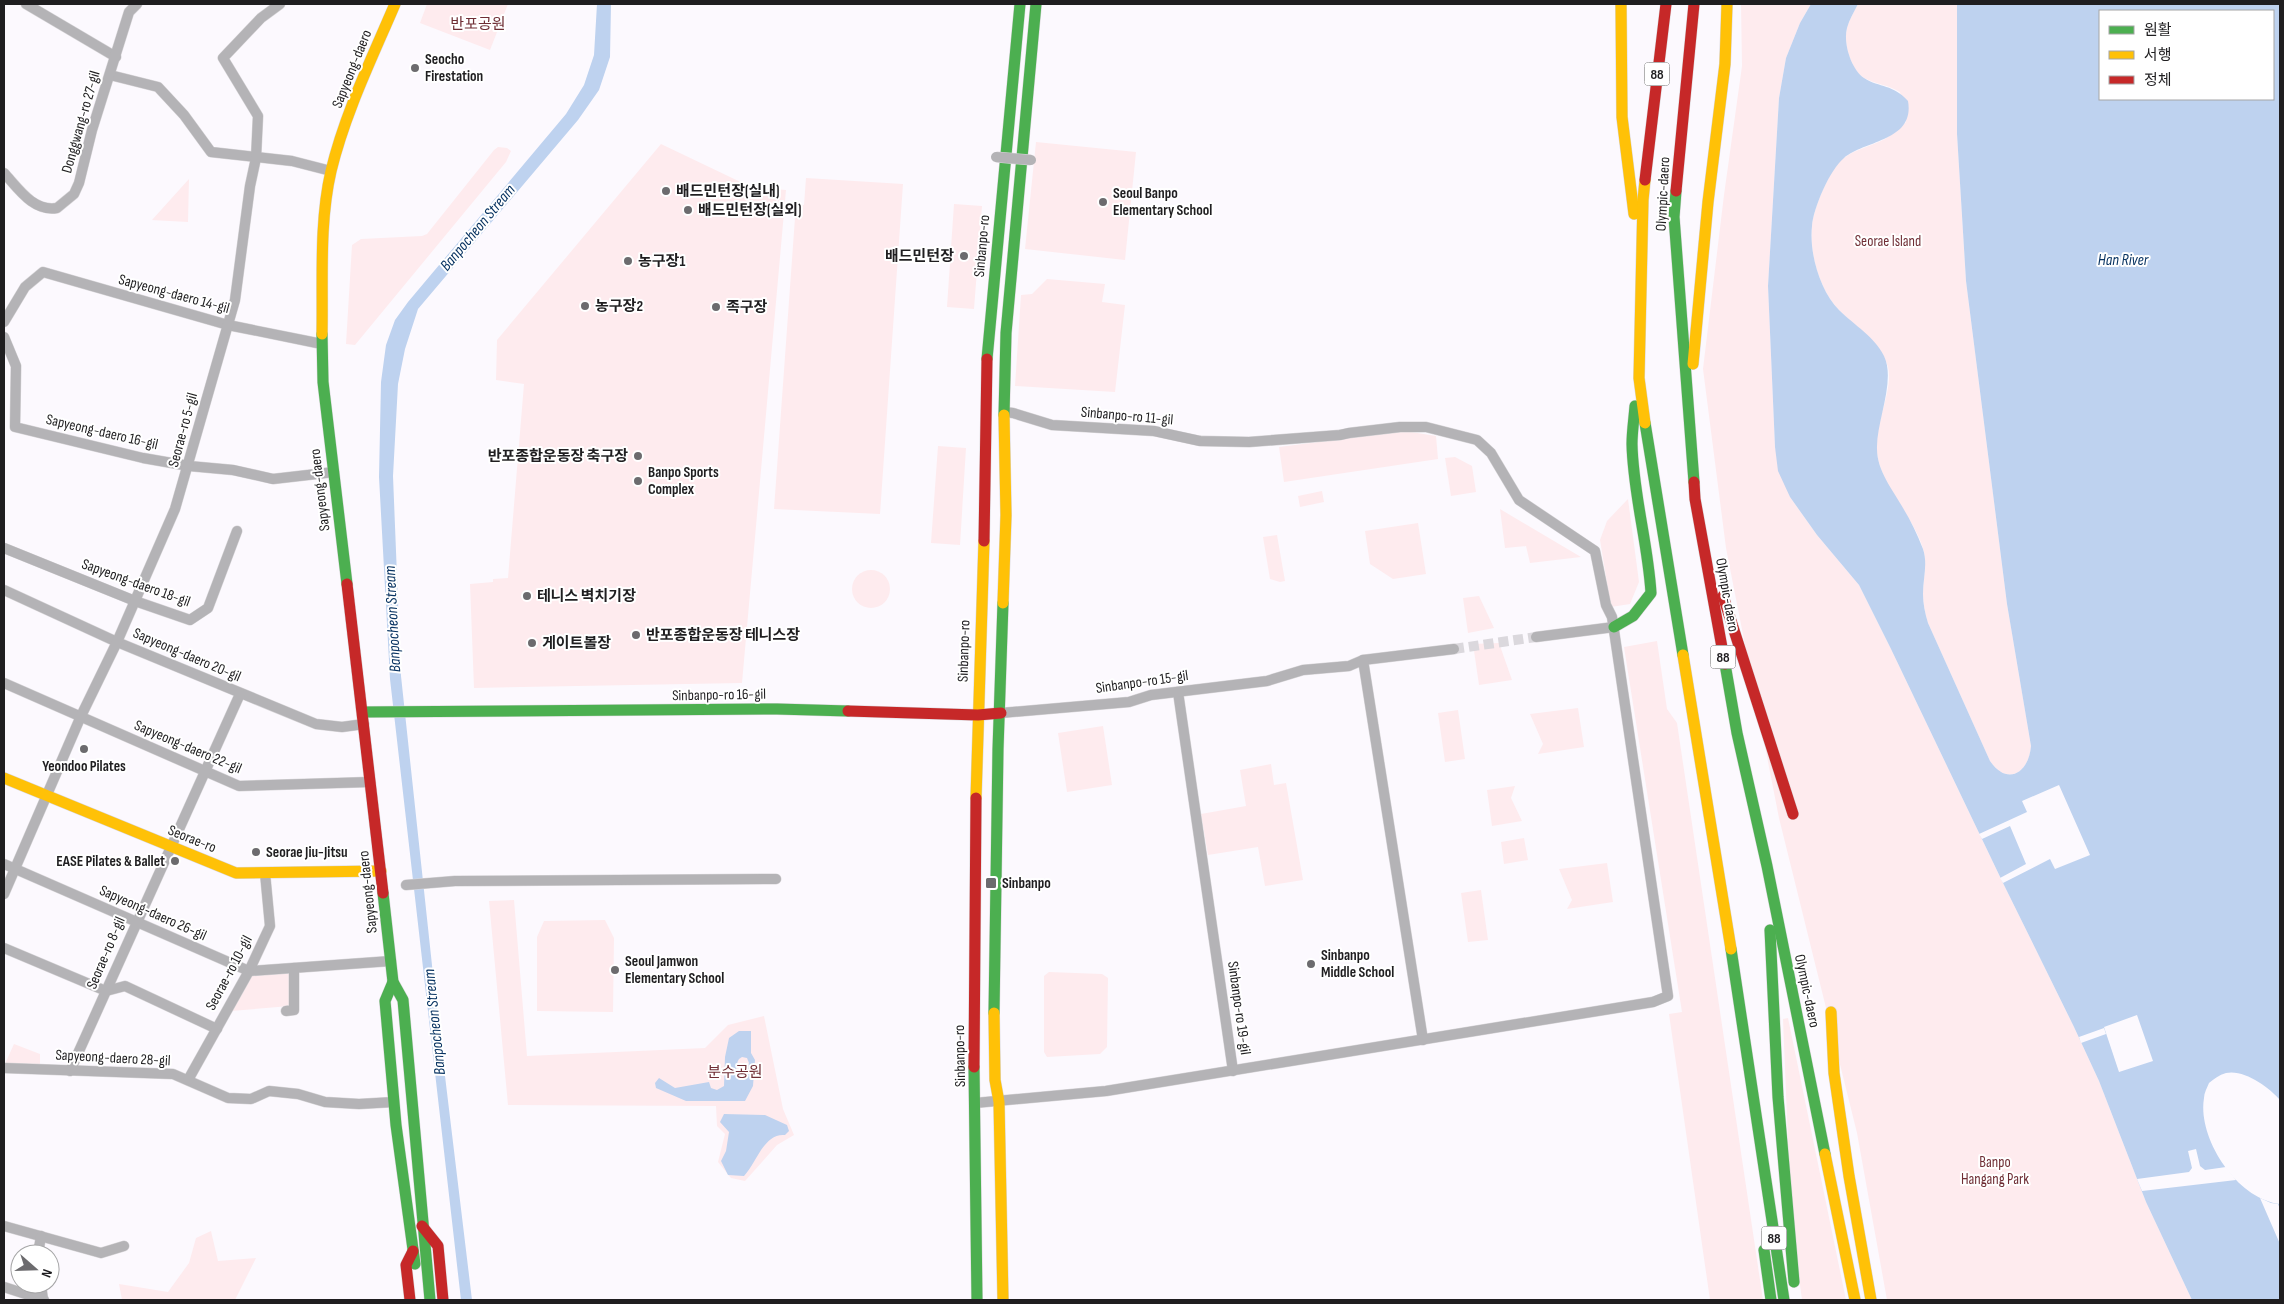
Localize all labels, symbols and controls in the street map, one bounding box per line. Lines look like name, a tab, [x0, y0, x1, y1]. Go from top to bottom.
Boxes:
legend	[2099, 10, 2274, 100]
park label: 반포공원	[450, 15, 506, 34]
text: 원활	[2144, 21, 2172, 40]
street label: Sapyeong-daero	[328, 27, 376, 111]
text: 서행	[2144, 46, 2172, 65]
place label: Seocho Firestation	[425, 50, 483, 86]
marker: Seocho Firestation	[409, 62, 421, 74]
road number: 88	[1644, 62, 1670, 86]
street label: Donggwang-ro 27-gil	[57, 69, 105, 175]
text: 정체	[2144, 71, 2172, 90]
street label: Olympic-daero	[1652, 156, 1674, 232]
water label: Banpocheon Stream	[436, 181, 520, 275]
place label: 배드민턴장(실내)	[676, 182, 780, 201]
place label: Seoul Banpo Elementary School	[1113, 184, 1212, 220]
marker: 배드민턴장(실내)	[660, 185, 672, 197]
marker: Seoul Banpo Elementary School	[1097, 196, 1109, 208]
place label: 배드민턴장(실외)	[698, 201, 802, 220]
marker: 배드민턴장(실외)	[682, 204, 694, 216]
street label: Sinbanpo-ro	[970, 214, 994, 278]
park label: Seorae Island	[1855, 232, 1921, 251]
place label: 배드민턴장	[885, 247, 954, 266]
marker: 배드민턴장	[958, 250, 970, 262]
water label: Han River	[2098, 251, 2149, 270]
place label: 농구장1	[638, 252, 685, 271]
marker: 농구장1	[622, 255, 634, 267]
street label: Sapyeong-daero 14-gil	[116, 270, 232, 318]
place label: 농구장2	[595, 297, 643, 316]
place label: 족구장	[726, 298, 768, 317]
marker: 농구장2	[579, 300, 591, 312]
marker: 족구장	[710, 301, 722, 313]
street label: Seorae-ro 5-gil	[164, 391, 202, 469]
street label: Sinbanpo-ro 11-gil	[1080, 403, 1174, 429]
street label: Sapyeong-daero 16-gil	[44, 410, 160, 454]
place label: 반포종합운동장 축구장	[488, 447, 628, 466]
street label: Sapyeong-daero	[306, 448, 334, 532]
marker: 반포종합운동장 축구장	[632, 450, 644, 462]
place label: Banpo Sports Complex	[648, 463, 719, 499]
marker: Banpo Sports Complex	[632, 475, 644, 487]
street label: Sapyeong-daero 18-gil	[79, 555, 193, 611]
street label: Olympic-daero	[1711, 557, 1743, 633]
water label: Banpocheon Stream	[381, 565, 405, 673]
place label: 테니스 벽치기장	[537, 587, 636, 606]
marker: 테니스 벽치기장	[521, 590, 533, 602]
street label: Sinbanpo-ro	[953, 620, 975, 682]
street label: Sapyeong-daero 20-gil	[130, 624, 244, 686]
place label: 반포종합운동장 테니스장	[646, 626, 800, 645]
marker: 반포종합운동장 테니스장	[630, 629, 642, 641]
place label: 게이트볼장	[542, 634, 611, 653]
marker: 게이트볼장	[526, 637, 538, 649]
road number: 88	[1710, 646, 1736, 669]
street label: Sinbanpo-ro 15-gil	[1094, 666, 1190, 698]
street label: Sinbanpo-ro 16-gil	[672, 685, 766, 705]
street label: Sapyeong-daero 22-gil	[131, 716, 245, 778]
marker: Yeondoo Pilates	[78, 743, 90, 755]
place label: Yeondoo Pilates	[42, 757, 126, 776]
street label: Seorae-ro	[165, 821, 219, 857]
place label: Seorae Jiu-Jitsu	[266, 843, 348, 862]
marker: Seorae Jiu-Jitsu	[250, 846, 262, 858]
street label: Sapyeong-daero	[354, 850, 382, 934]
place label: EASE Pilates & Ballet	[56, 852, 165, 871]
marker: EASE Pilates & Ballet	[169, 855, 181, 867]
place label: Sinbanpo	[1002, 874, 1051, 893]
marker: Sinbanpo	[984, 876, 998, 890]
street label: Sapyeong-daero 26-gil	[96, 881, 210, 945]
street label: Seorae-ro 8-gil	[82, 914, 130, 992]
street label: Seorae-ro 10-gil	[201, 932, 257, 1014]
place label: Sinbanpo Middle School	[1321, 946, 1394, 982]
place label: Seoul Jamwon Elementary School	[625, 952, 724, 988]
street label: Olympic-daero	[1790, 953, 1824, 1029]
marker: Sinbanpo Middle School	[1305, 958, 1317, 970]
street label: Sinbanpo-ro 19-gil	[1223, 960, 1255, 1056]
marker: Seoul Jamwon Elementary School	[609, 964, 621, 976]
water label: Banpocheon Stream	[420, 968, 450, 1076]
street label: Sinbanpo-ro	[950, 1025, 970, 1087]
street label: Sapyeong-daero 28-gil	[55, 1045, 171, 1071]
park label: 분수공원	[707, 1063, 763, 1082]
park label: Banpo Hangang Park	[1961, 1153, 2029, 1189]
road number: 88	[1762, 1226, 1786, 1250]
north arrow	[10, 1244, 60, 1294]
text: N	[37, 1267, 56, 1280]

